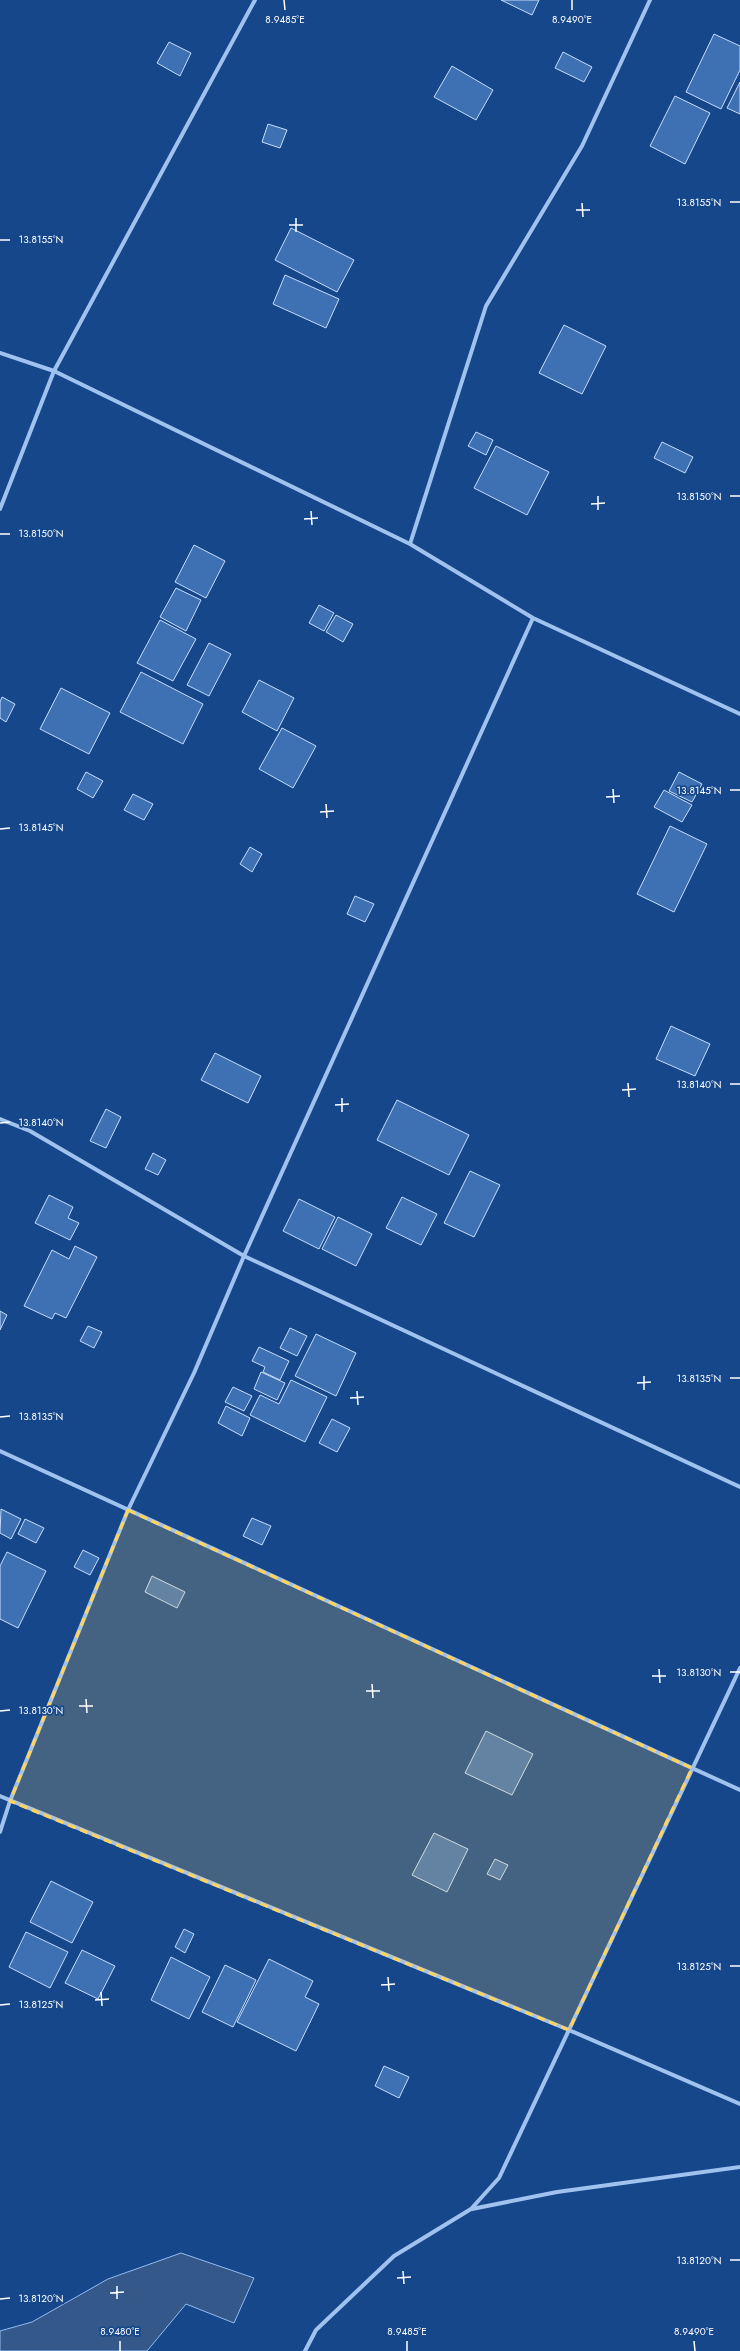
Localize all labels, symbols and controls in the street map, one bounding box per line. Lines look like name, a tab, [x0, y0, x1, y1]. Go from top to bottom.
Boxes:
text: 8.9485°E	[265, 12, 305, 27]
text: 8.9490°E	[552, 12, 592, 27]
text: 13.8155°N	[677, 195, 721, 210]
text: 13.8155°N	[19, 232, 63, 247]
text: 13.8150°N	[677, 489, 721, 504]
text: 13.8150°N	[19, 526, 63, 541]
text: 13.8145°N	[677, 783, 721, 798]
text: 13.8145°N	[19, 820, 63, 835]
text: 13.8140°N	[676, 1077, 722, 1092]
text: 13.8140°N	[18, 1115, 64, 1130]
text: 13.8135°N	[677, 1371, 721, 1386]
text: 13.8135°N	[19, 1409, 63, 1424]
text: 13.8130°N	[677, 1665, 721, 1680]
text: 13.8130°N	[19, 1703, 63, 1718]
text: 13.8125°N	[677, 1959, 721, 1974]
text: 13.8125°N	[19, 1997, 63, 2012]
text: 13.8120°N	[677, 2253, 722, 2268]
text: 13.8120°N	[19, 2291, 64, 2306]
text: 8.9480°E	[100, 2324, 140, 2339]
text: 8.9485°E	[387, 2324, 427, 2339]
text: 8.9490°E	[674, 2324, 714, 2339]

